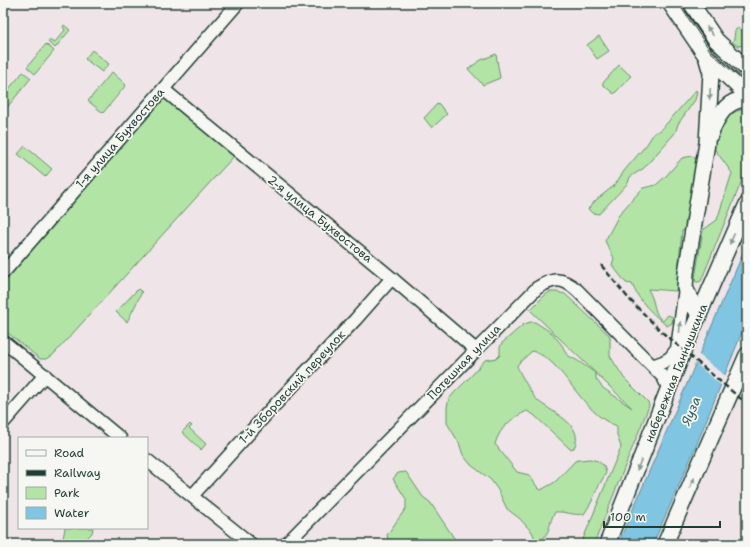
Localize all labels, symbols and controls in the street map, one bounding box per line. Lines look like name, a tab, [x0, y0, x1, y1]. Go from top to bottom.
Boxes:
one-way arrow	[706, 26, 714, 36]
street label: 1-я улица Бухвостова	[72, 84, 168, 192]
one-way arrow	[707, 88, 714, 100]
street label: 2-я улица Бухвостова	[264, 172, 376, 267]
one-way arrow	[729, 233, 735, 244]
street label: набережная Ганнушкина	[641, 301, 711, 445]
street label: Потешная улица	[424, 320, 505, 403]
one-way arrow	[677, 321, 683, 333]
street label: 1-й Зборовский переулок	[235, 326, 349, 447]
water label: Яуза	[677, 394, 705, 429]
legend	[18, 437, 148, 529]
text: Road	[54, 445, 85, 461]
one-way arrow	[636, 459, 642, 471]
text: Railway	[54, 465, 101, 481]
one-way arrow	[689, 476, 695, 488]
text: Park	[54, 485, 80, 501]
scale bar	[604, 503, 720, 529]
text: Water	[54, 505, 90, 521]
text: 100 m	[610, 509, 646, 525]

